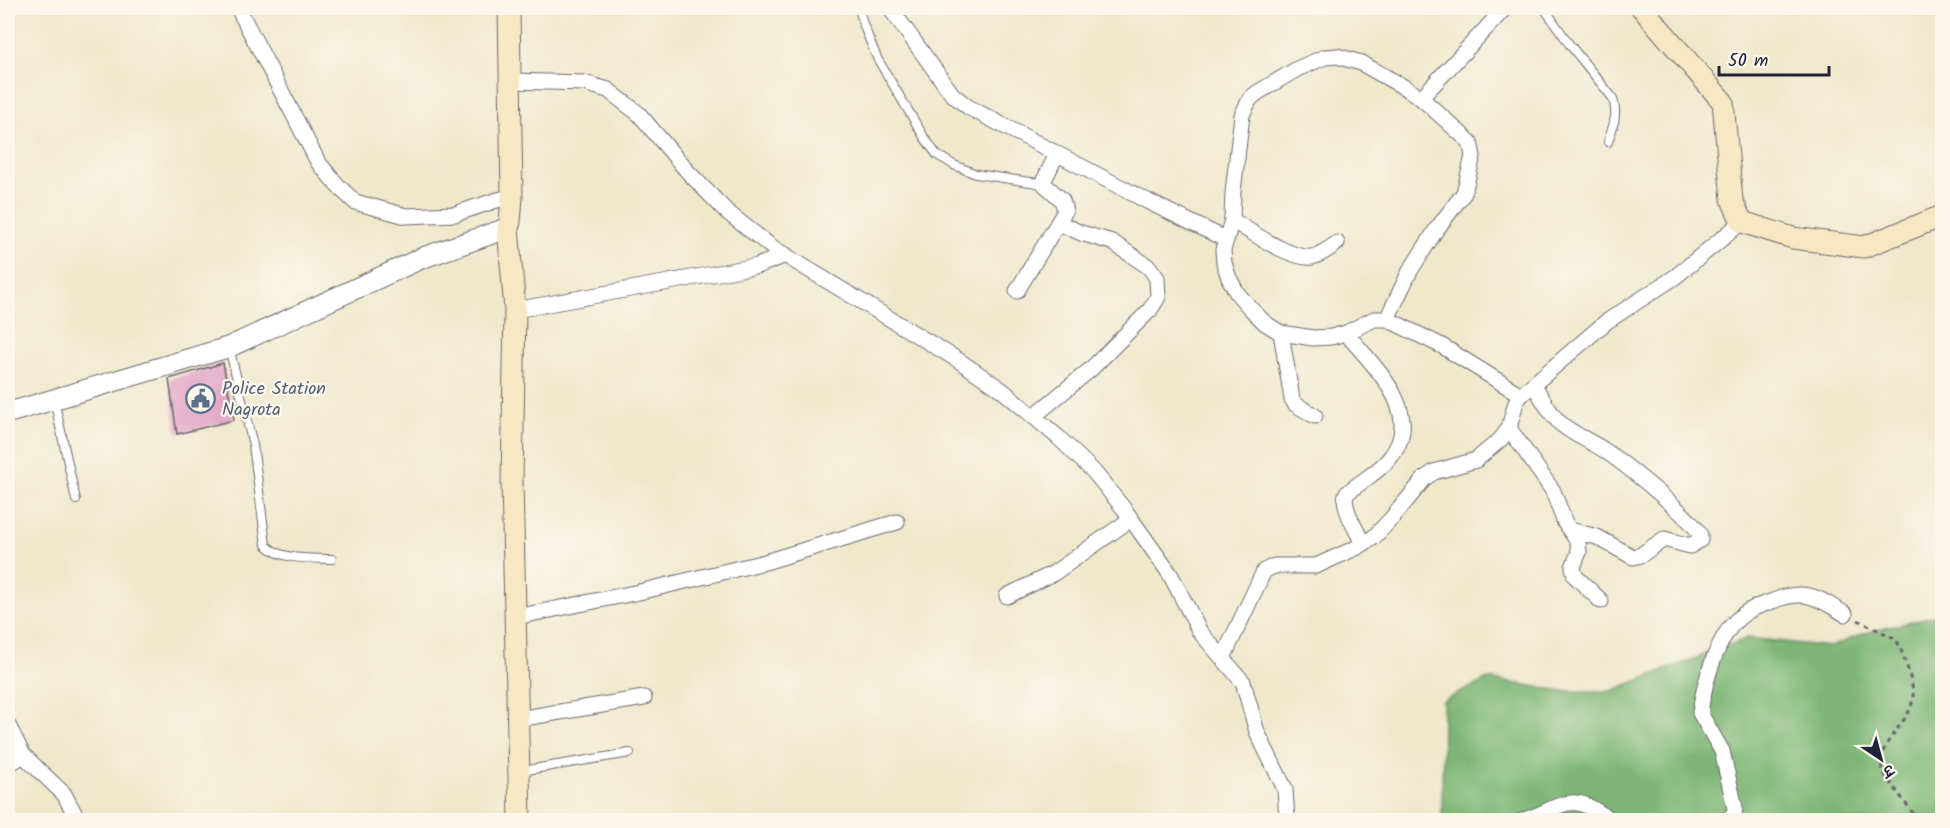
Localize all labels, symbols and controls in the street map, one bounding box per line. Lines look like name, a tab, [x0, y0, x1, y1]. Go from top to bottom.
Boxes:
scale bar	[1719, 39, 1828, 77]
text: 50 m	[1728, 47, 1768, 76]
place label: Police Station Nagrota	[222, 375, 326, 425]
public building icon: Police Station Nagrota	[185, 383, 217, 415]
north arrow	[1851, 729, 1911, 789]
text: उ	[1875, 757, 1900, 785]

